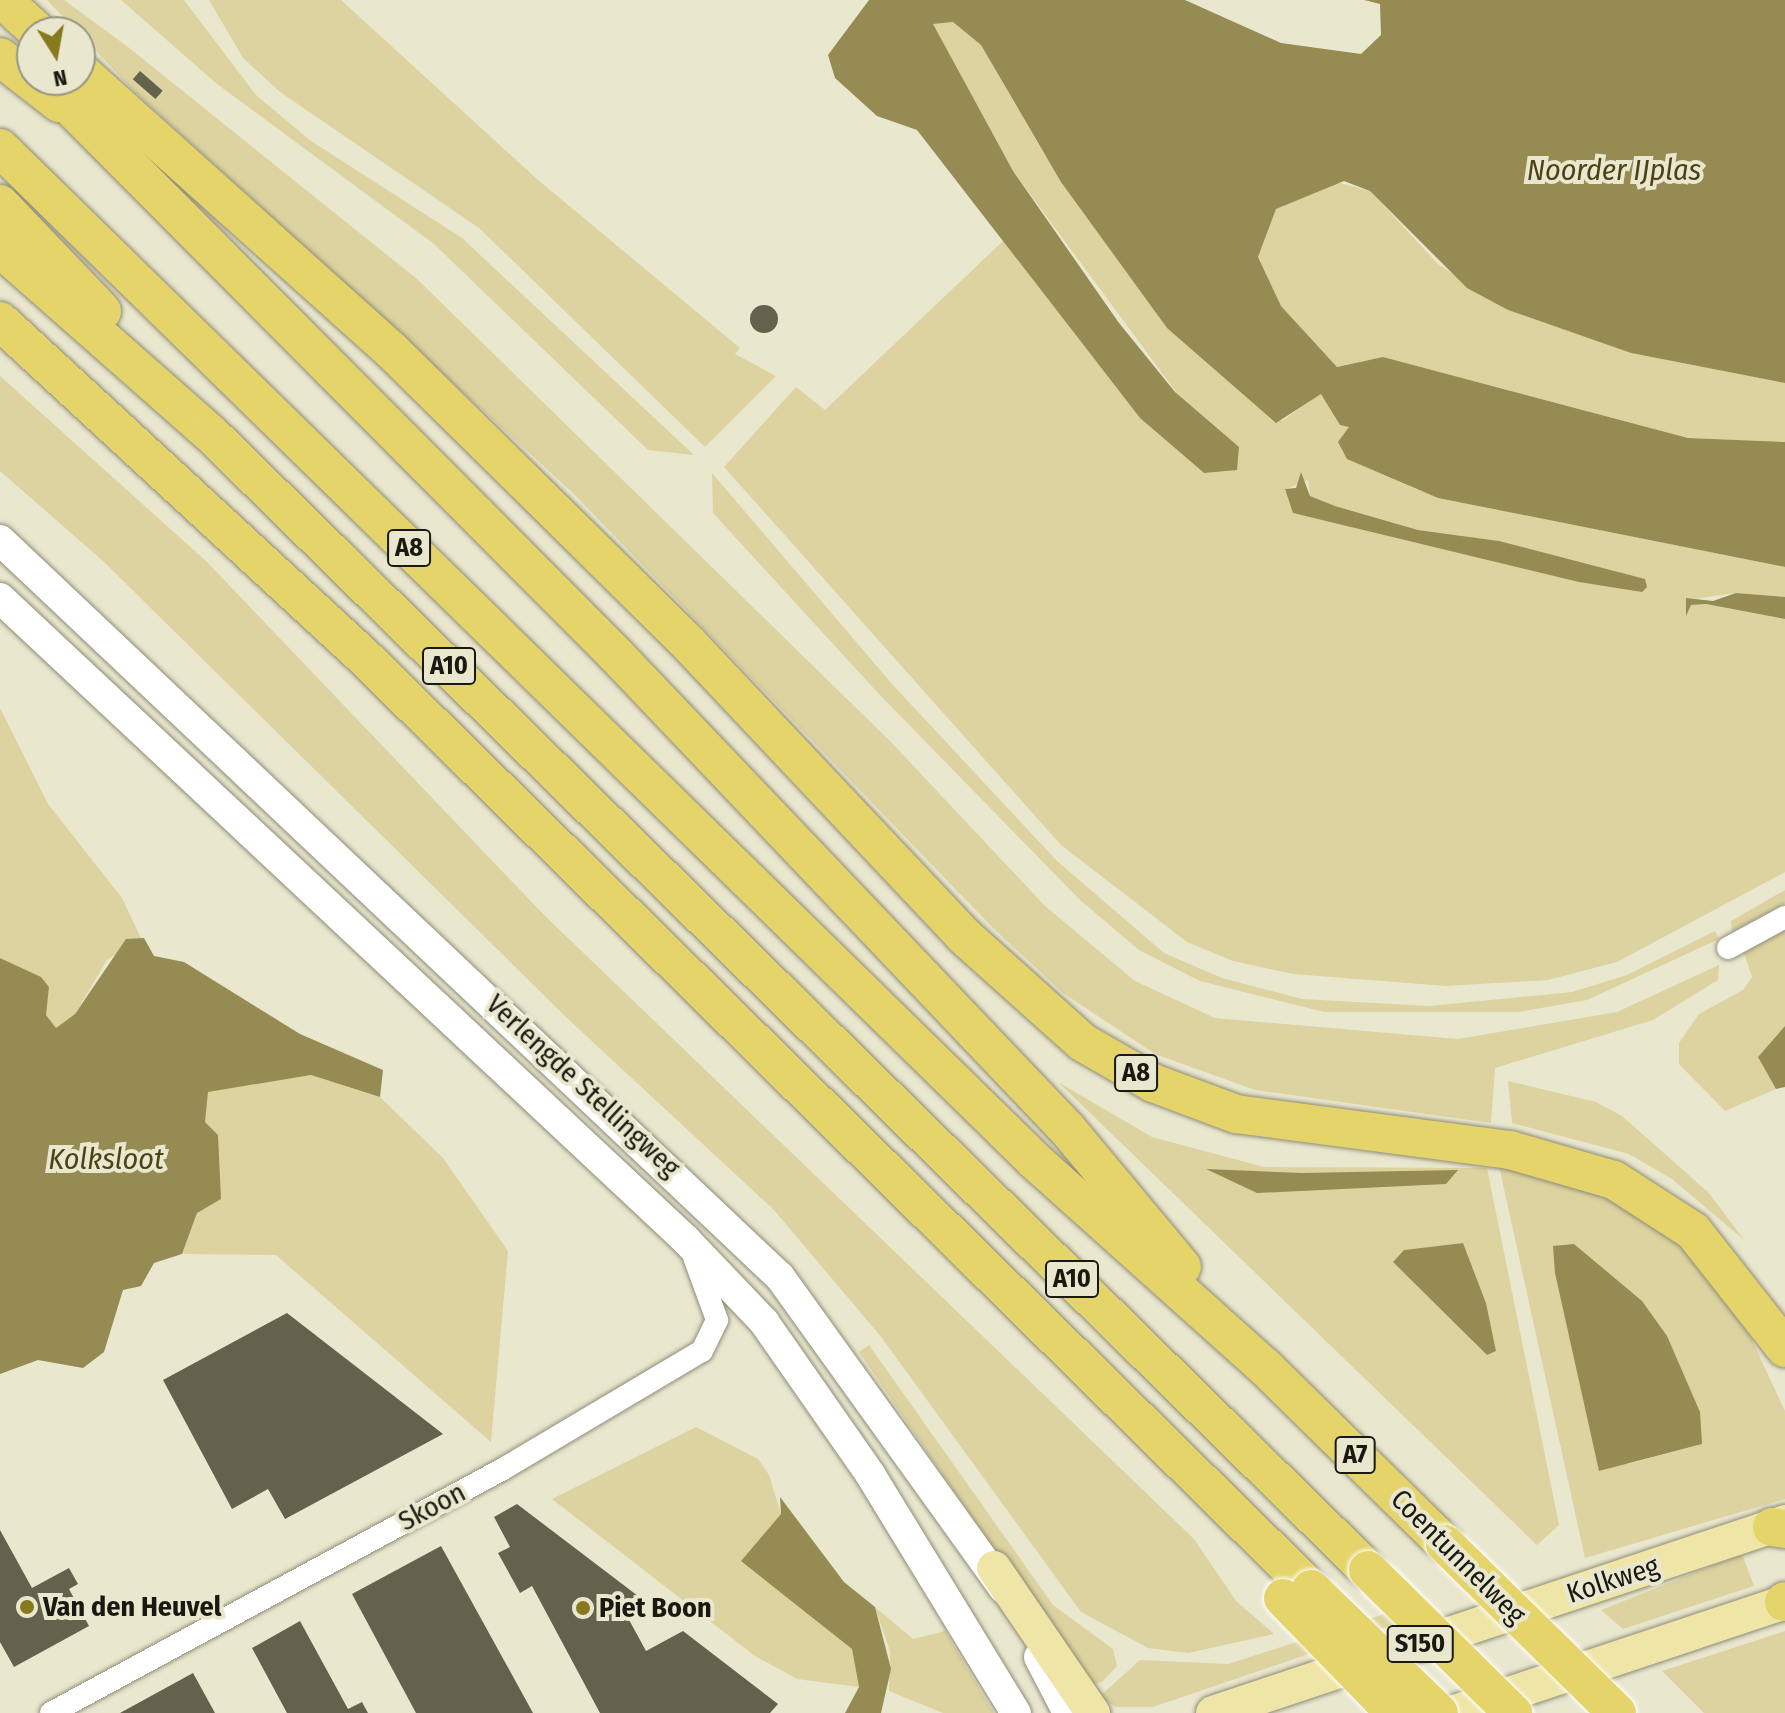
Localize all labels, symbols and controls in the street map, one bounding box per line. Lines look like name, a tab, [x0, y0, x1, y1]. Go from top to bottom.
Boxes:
north arrow	[16, 16, 96, 96]
text: N	[51, 64, 69, 93]
water label: Noorder IJplas	[1527, 152, 1701, 188]
road number: A8	[387, 526, 431, 570]
road number: A10	[421, 644, 477, 688]
street label: Verlengde Stellingweg	[479, 988, 687, 1184]
road number: A8	[1114, 1051, 1158, 1095]
water label: Kolksloot	[48, 1141, 164, 1177]
road number: A10	[1044, 1257, 1100, 1301]
road number: A7	[1333, 1433, 1377, 1477]
street label: Skoon	[393, 1476, 471, 1538]
street label: Coentunnelweg	[1384, 1483, 1532, 1631]
street label: Kolkweg	[1563, 1549, 1663, 1611]
place label: Van den Heuvel	[43, 1590, 221, 1624]
place label: Piet Boon	[599, 1591, 712, 1625]
marker: Van den Heuvel	[18, 1598, 36, 1616]
marker: Piet Boon	[574, 1599, 592, 1617]
road number: S150	[1386, 1622, 1454, 1666]

